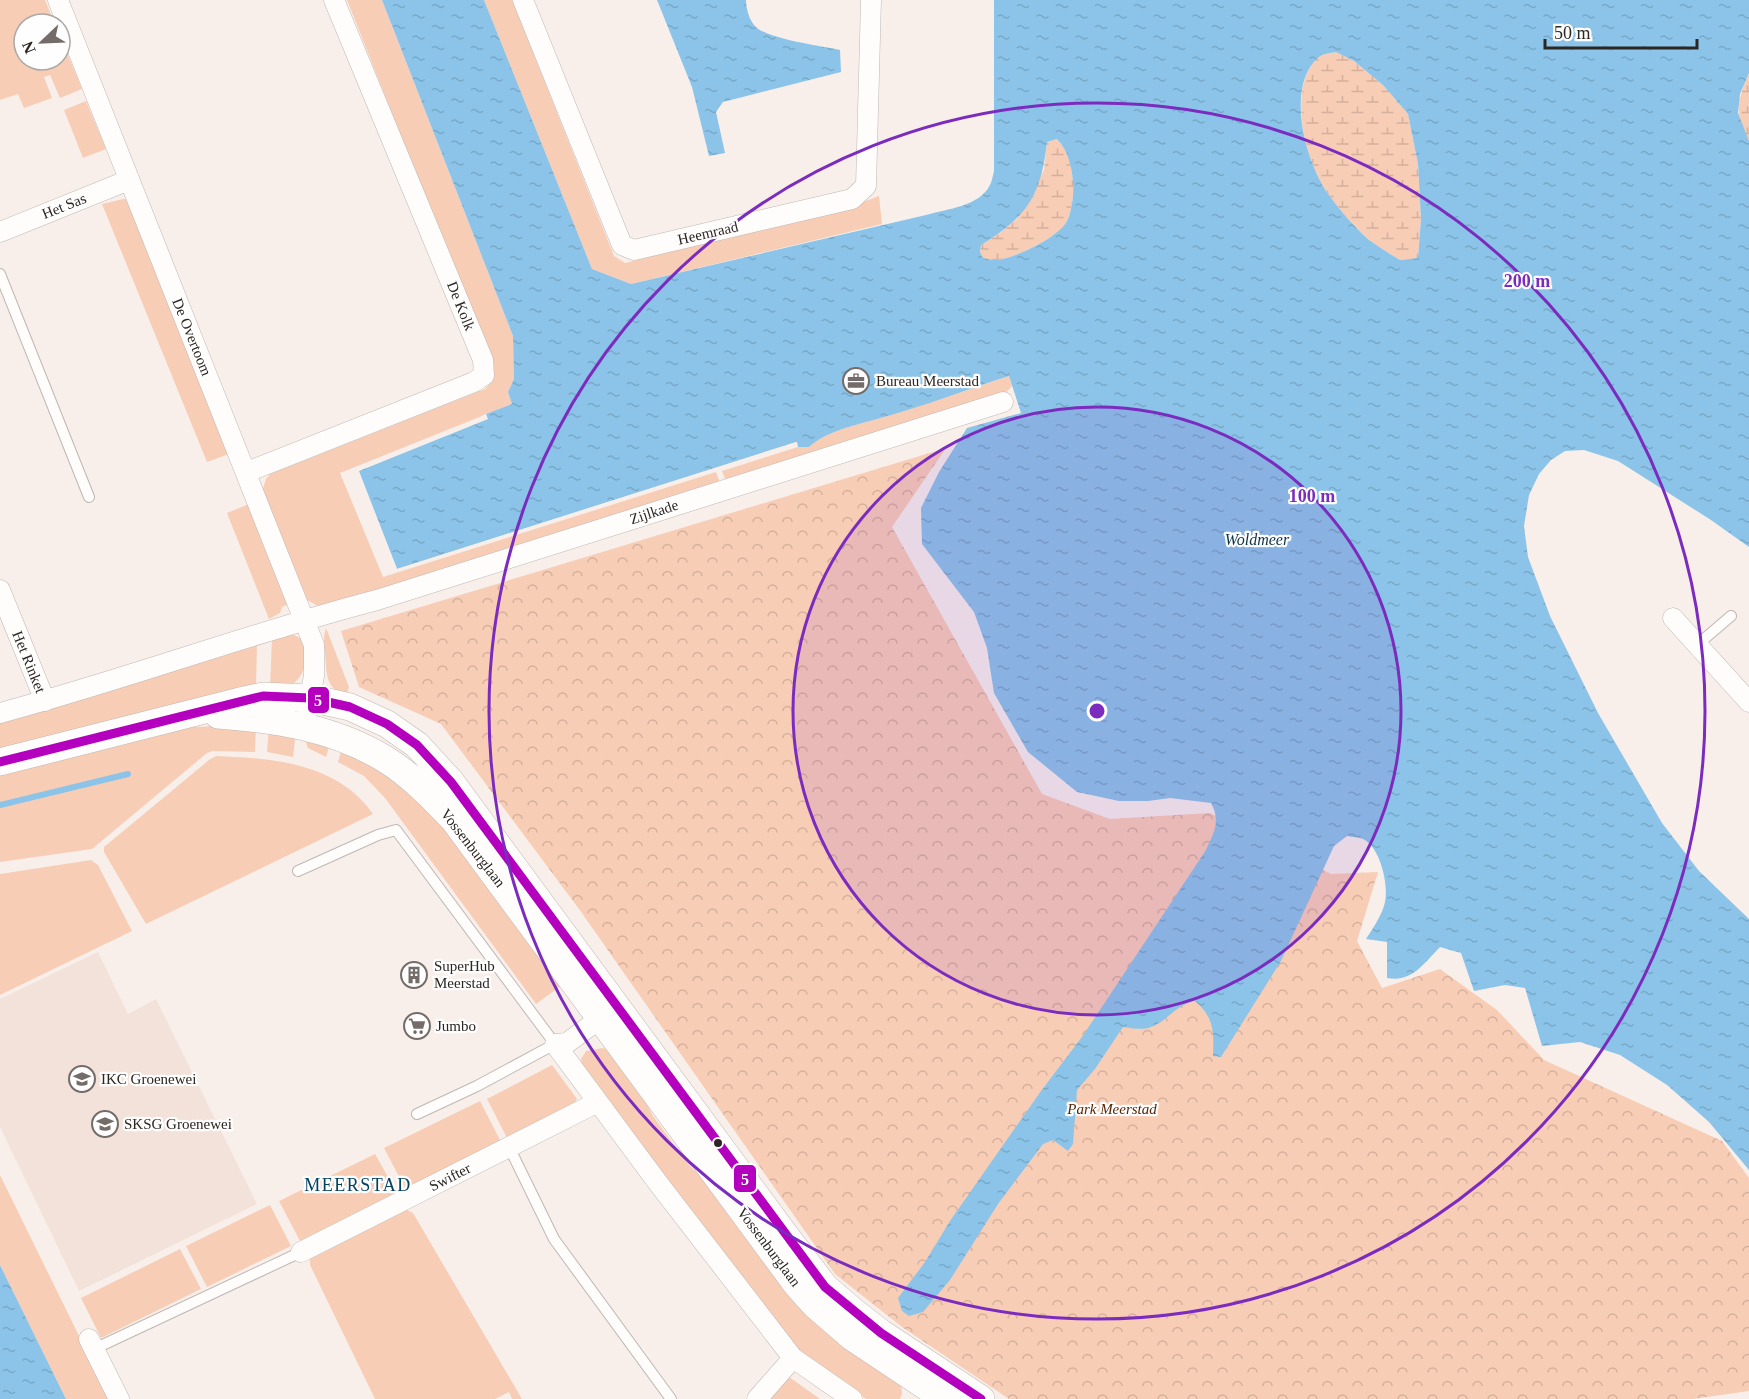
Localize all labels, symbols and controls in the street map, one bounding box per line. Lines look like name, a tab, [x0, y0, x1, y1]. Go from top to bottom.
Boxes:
north arrow	[12, 12, 72, 72]
scale bar	[1545, 12, 1696, 50]
text: 50 m	[1554, 23, 1591, 43]
text: N	[18, 39, 39, 56]
street label: Het Sas	[40, 190, 89, 222]
street label: Heemraad	[676, 218, 740, 248]
text: 200 m	[1504, 271, 1550, 291]
street label: De Kolk	[444, 279, 478, 333]
street label: De Overtoom	[169, 296, 215, 378]
office icon: Bureau Meerstad	[841, 366, 871, 396]
place label: Bureau Meerstad	[876, 373, 979, 389]
text: 100 m	[1289, 486, 1335, 506]
street label: Zijlkade	[628, 497, 681, 527]
water label: Woldmeer	[1225, 531, 1290, 548]
street label: Het Rinket	[9, 629, 49, 696]
line badge: 5	[307, 686, 330, 714]
text: 5	[314, 692, 322, 709]
centre of rings	[1087, 701, 1107, 721]
street label: Vossenburglaan	[438, 806, 509, 891]
place label: SuperHub Meerstad	[434, 958, 495, 991]
building icon: SuperHub Meerstad	[399, 960, 429, 990]
supermarket icon: Jumbo	[402, 1011, 432, 1041]
place label: Jumbo	[436, 1018, 476, 1034]
school or university icon: IKC Groenewei	[67, 1064, 97, 1094]
place label: IKC Groenewei	[101, 1071, 196, 1087]
park label: Park Meerstad	[1066, 1101, 1157, 1117]
school or university icon: SKSG Groenewei	[90, 1109, 120, 1139]
place label: SKSG Groenewei	[124, 1116, 232, 1132]
unlabelled marker	[712, 1137, 724, 1149]
street label: Swifter	[427, 1160, 473, 1194]
line badge: 5	[733, 1164, 757, 1193]
text: 5	[741, 1171, 749, 1188]
district label: MEERSTAD	[304, 1175, 412, 1195]
street label: Vossenburglaan	[734, 1204, 804, 1290]

